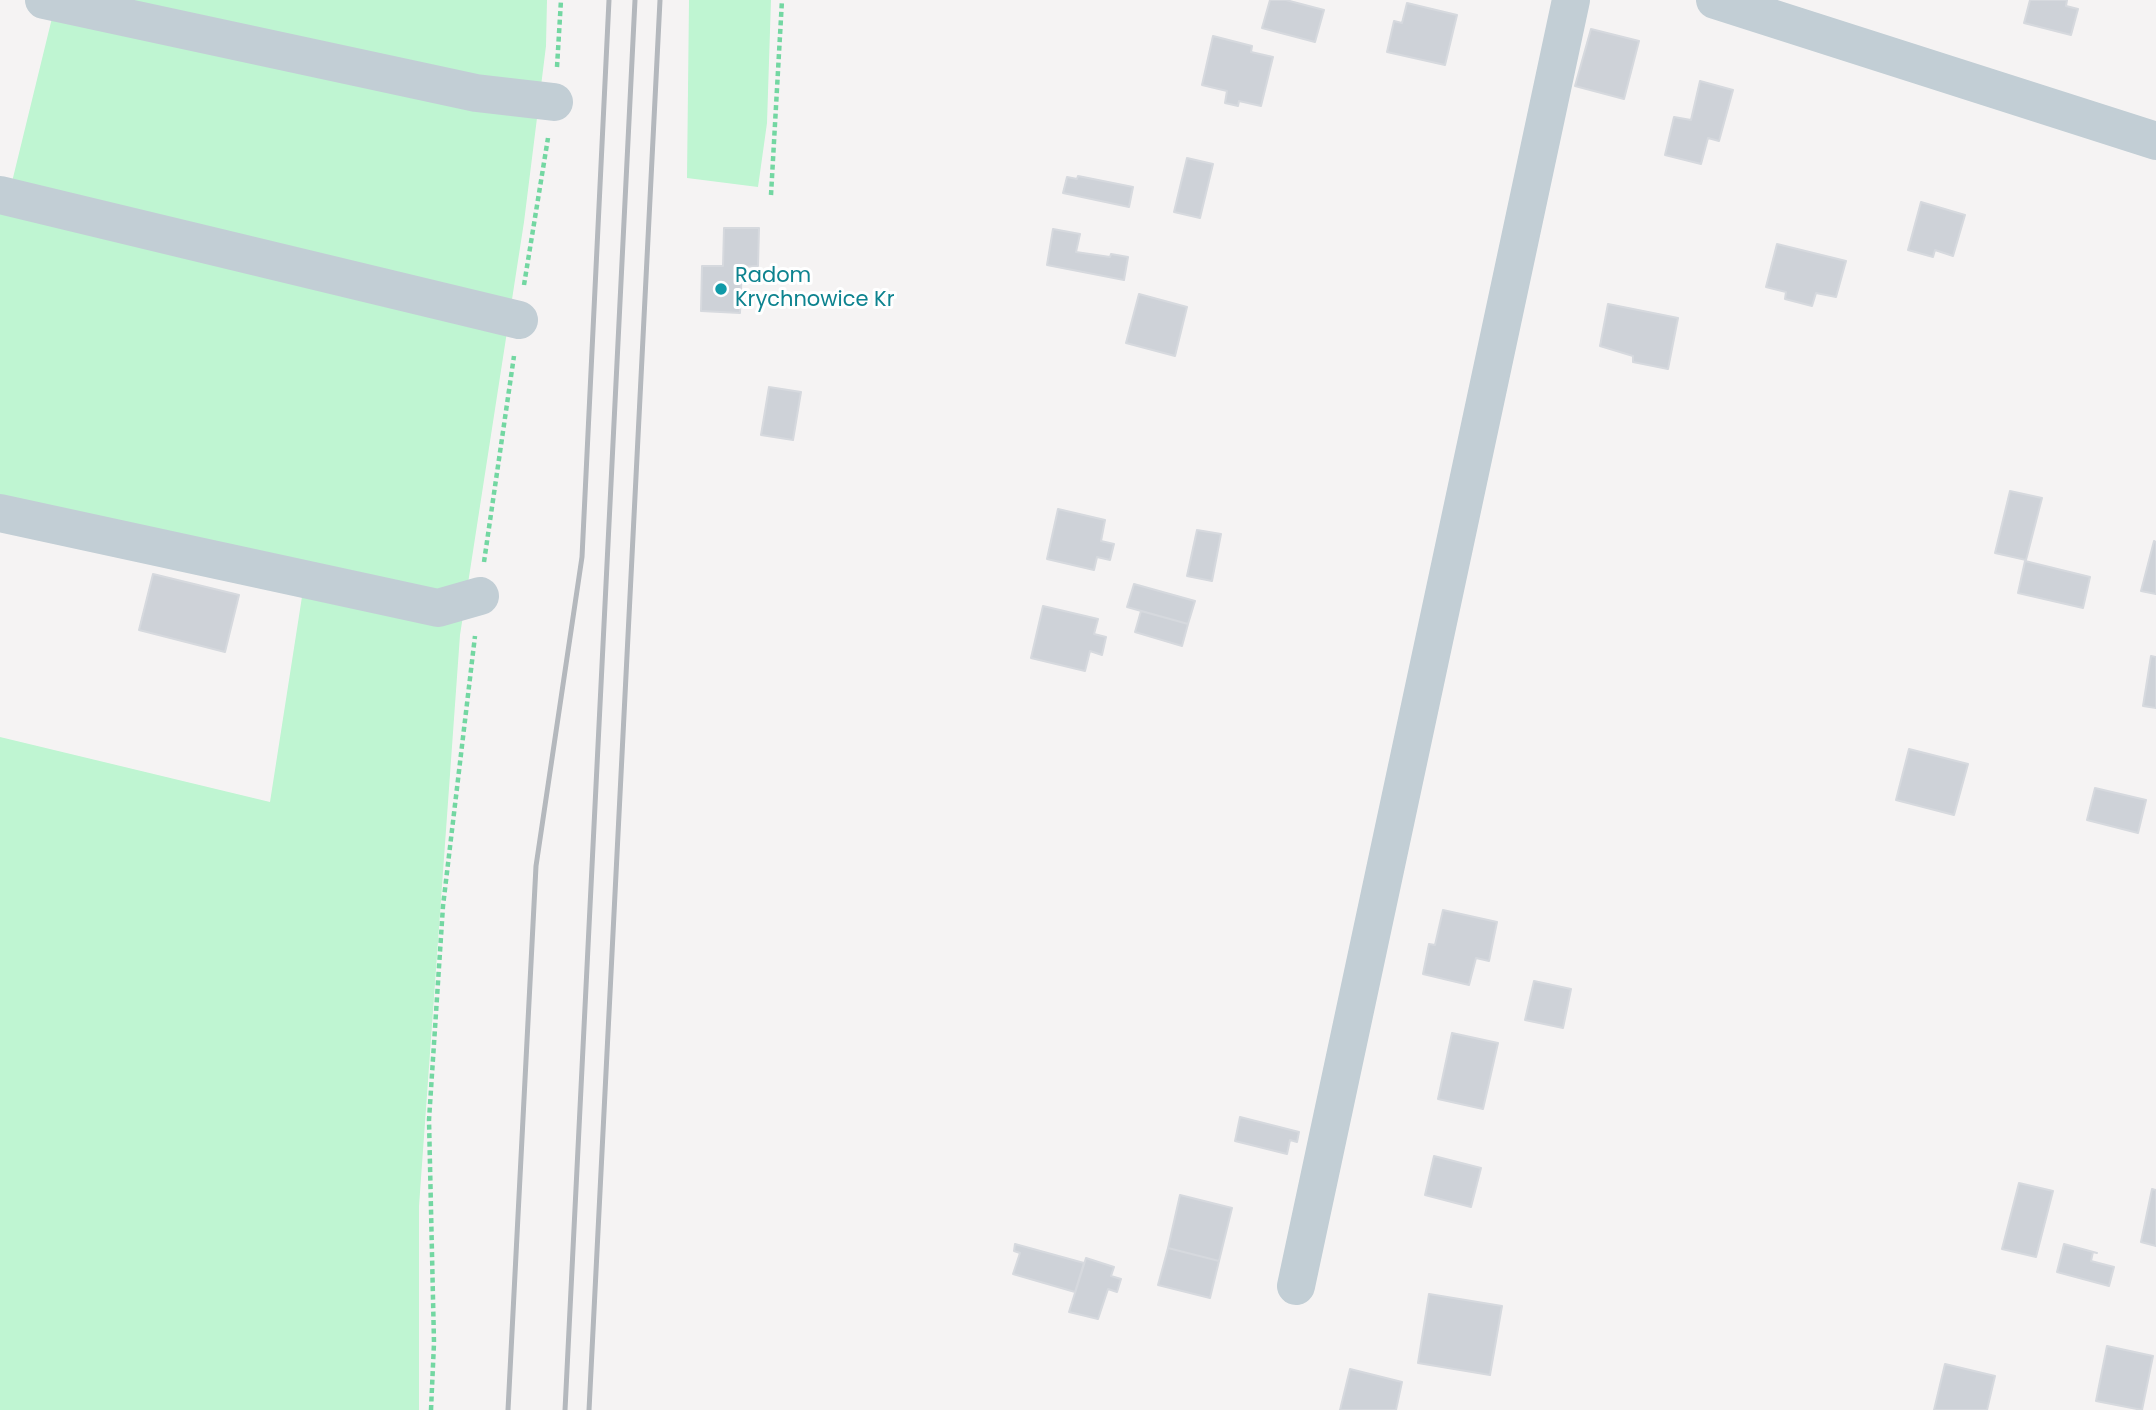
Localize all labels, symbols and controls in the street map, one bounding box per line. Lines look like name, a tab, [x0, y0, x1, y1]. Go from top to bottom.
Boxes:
place label: Radom Krychnowice Kr	[735, 264, 894, 314]
marker: Radom Krychnowice Kr	[713, 281, 729, 297]

